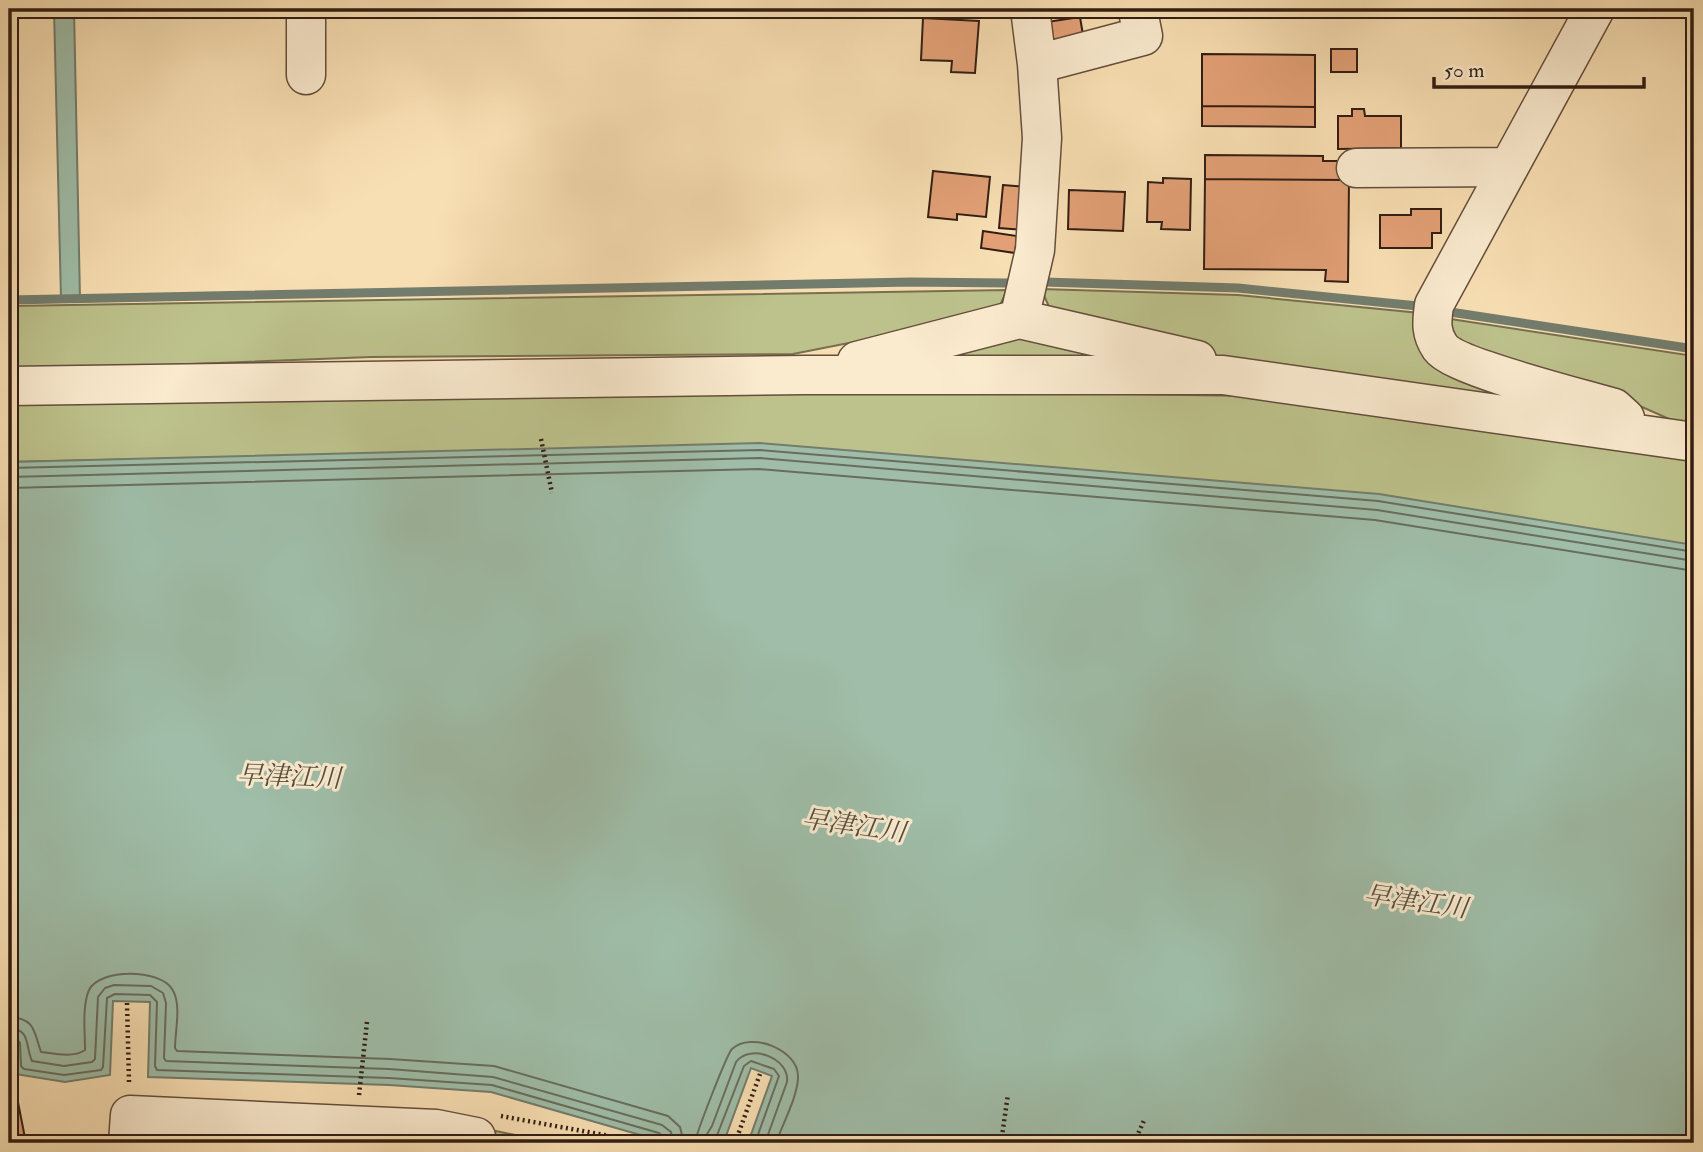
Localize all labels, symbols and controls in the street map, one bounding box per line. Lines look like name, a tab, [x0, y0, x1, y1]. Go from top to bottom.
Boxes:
scale bar	[1434, 46, 1644, 90]
text: 50 m	[1444, 57, 1485, 84]
water label: 早津江川	[236, 759, 344, 795]
water label: 早津江川	[800, 803, 911, 849]
water label: 早津江川	[1362, 879, 1473, 925]

